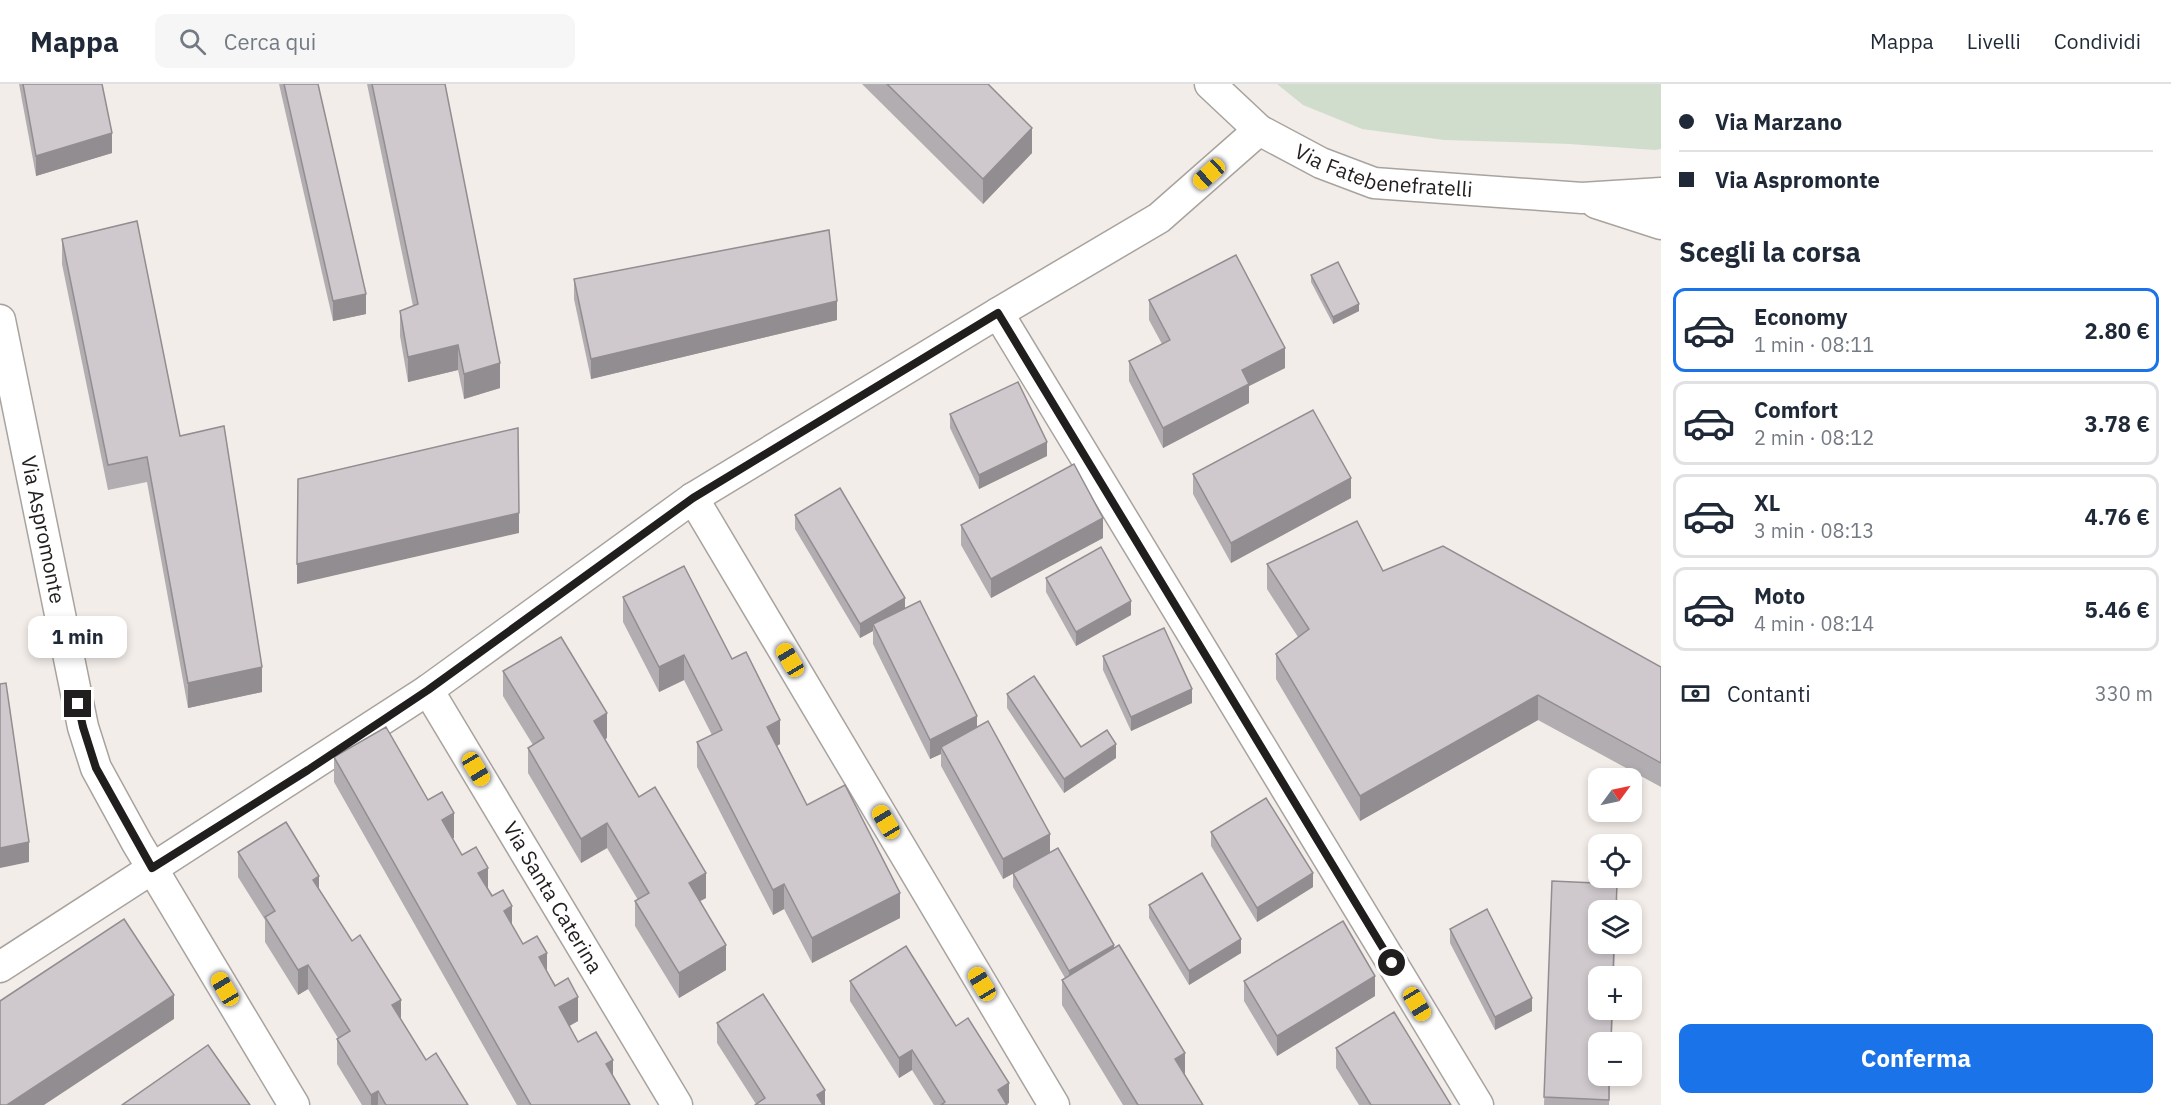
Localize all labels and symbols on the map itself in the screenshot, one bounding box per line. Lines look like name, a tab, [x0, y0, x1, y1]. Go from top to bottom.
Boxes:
street label: Via Fatebenefratelli	[1290, 137, 1473, 203]
car	[1190, 155, 1228, 193]
street label: Via Aspromonte	[15, 453, 72, 606]
callout: 1 min	[28, 617, 128, 659]
car	[773, 640, 807, 680]
route end	[64, 690, 91, 717]
car	[459, 749, 493, 789]
north arrow	[1588, 768, 1642, 822]
car	[869, 802, 903, 842]
street label: Via Santa Caterina	[497, 816, 610, 978]
route start	[1378, 949, 1405, 976]
car	[965, 964, 999, 1004]
car	[208, 969, 242, 1009]
car	[1400, 984, 1434, 1024]

